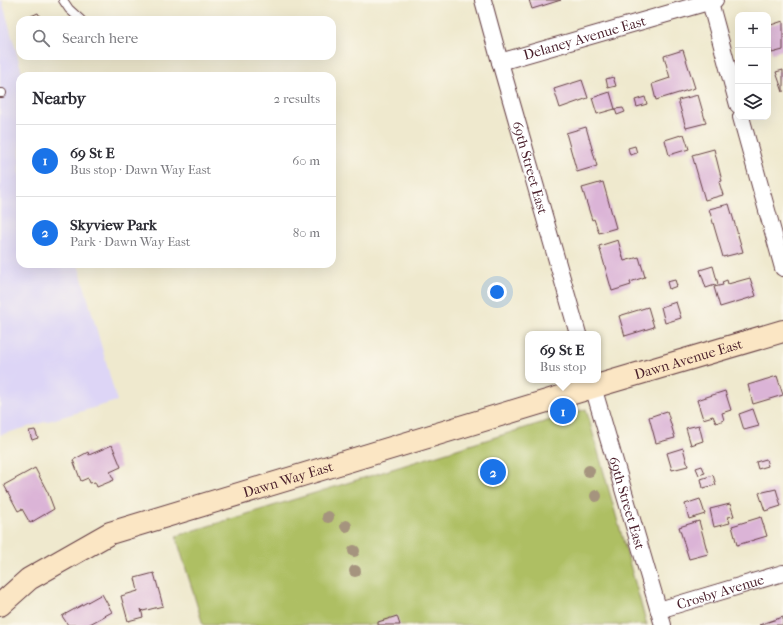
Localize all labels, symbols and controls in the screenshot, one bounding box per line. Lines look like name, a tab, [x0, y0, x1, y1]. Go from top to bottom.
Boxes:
street label: Delaney Avenue East	[521, 12, 648, 63]
map controls	[735, 12, 771, 120]
button: +	[735, 12, 771, 48]
search box	[16, 16, 336, 60]
icon: search	[30, 27, 52, 49]
text: Search here	[62, 29, 138, 47]
button: −	[735, 48, 771, 84]
button: layers	[735, 84, 771, 120]
text: Nearby	[32, 88, 86, 108]
text: 2 results	[274, 91, 320, 106]
street label: 69th Street East	[509, 119, 552, 216]
text: 69 St E	[70, 144, 115, 162]
text: 1	[43, 153, 47, 168]
text: 60 m	[292, 153, 320, 168]
text: Bus stop · Dawn Way East	[70, 162, 211, 177]
text: Skyview Park	[70, 216, 157, 234]
text: 2	[42, 225, 48, 240]
text: 80 m	[293, 225, 320, 240]
text: Park · Dawn Way East	[70, 234, 191, 249]
your location	[487, 282, 507, 302]
popup	[525, 331, 601, 383]
street label: Dawn Avenue East	[632, 335, 744, 383]
text: 69 St E	[540, 341, 584, 359]
text: Bus stop	[540, 359, 586, 374]
pin: 1	[550, 396, 576, 426]
street label: 69th Street East	[605, 454, 649, 551]
pin: 2	[480, 457, 506, 487]
street label: Dawn Way East	[241, 458, 335, 501]
street label: Crosby Avenue	[675, 571, 766, 613]

